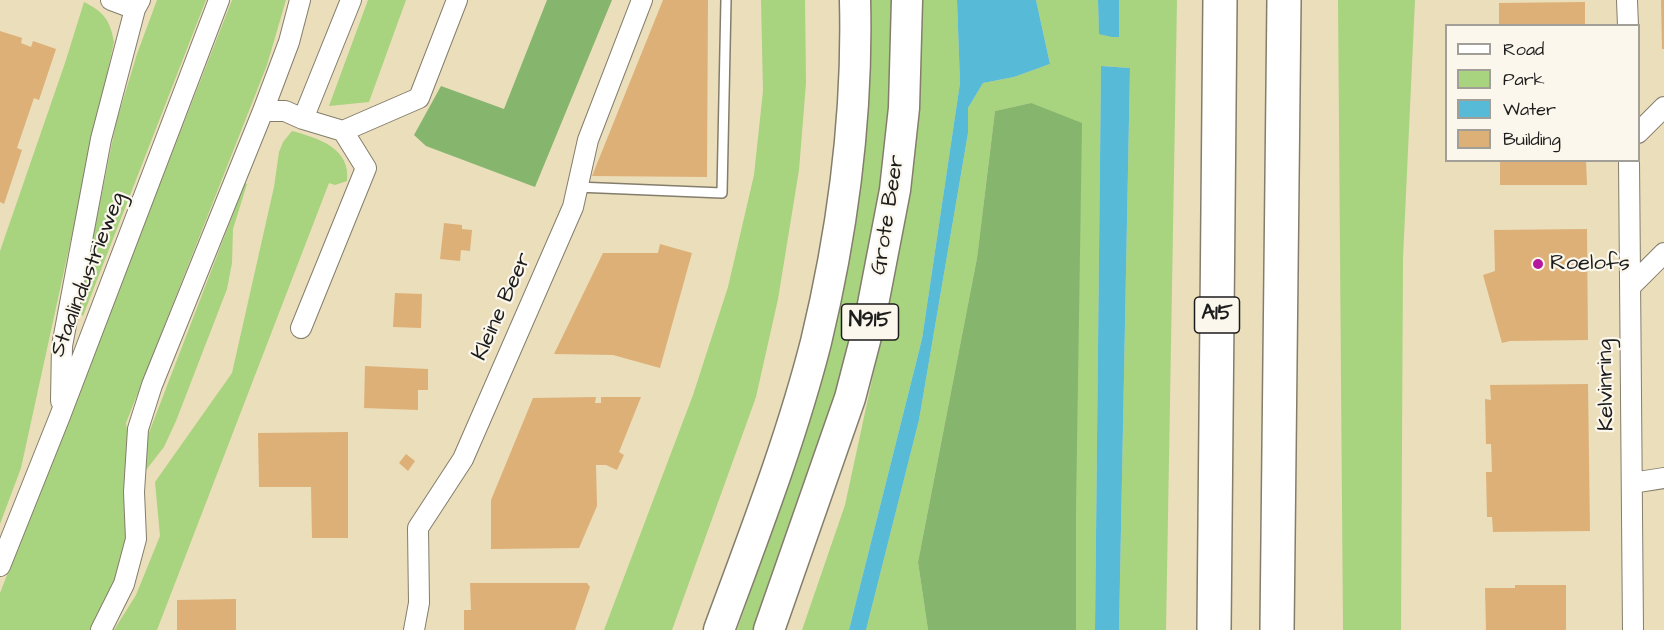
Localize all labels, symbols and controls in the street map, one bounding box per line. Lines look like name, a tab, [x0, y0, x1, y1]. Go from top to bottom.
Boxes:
legend	[1445, 24, 1640, 162]
text: Road	[1503, 37, 1544, 62]
text: Park	[1503, 67, 1545, 92]
text: Water	[1503, 97, 1556, 122]
text: Building	[1503, 127, 1561, 152]
street label: Grote Beer	[867, 153, 911, 277]
street label: Staalindustrieweg	[45, 189, 133, 361]
street label: Kleine Beer	[467, 249, 539, 365]
place label: Roelofs	[1550, 251, 1630, 277]
marker: Roelofs	[1531, 257, 1545, 271]
road number: A15	[1194, 297, 1240, 333]
road number: N915	[842, 304, 898, 340]
street label: Kelvinring	[1593, 339, 1621, 431]

